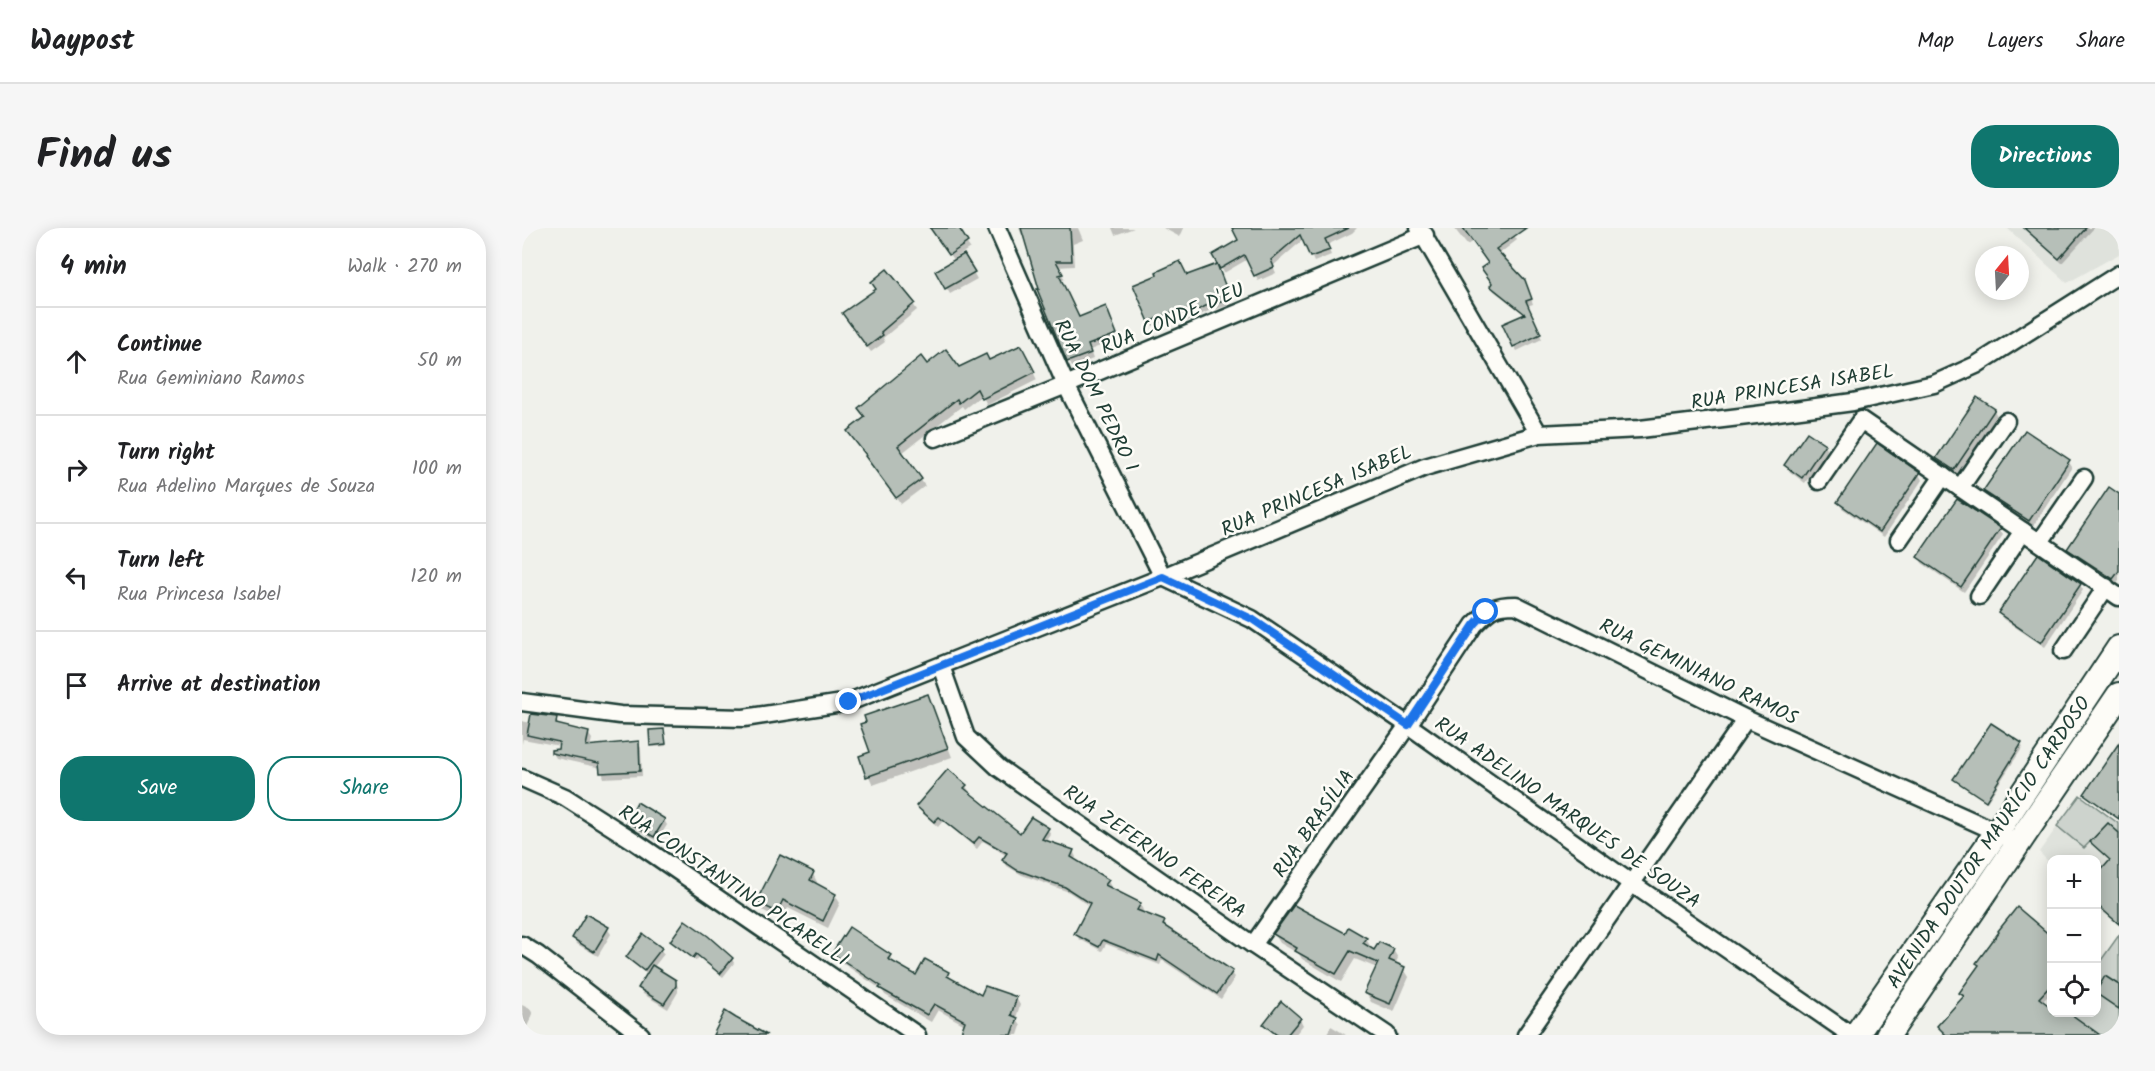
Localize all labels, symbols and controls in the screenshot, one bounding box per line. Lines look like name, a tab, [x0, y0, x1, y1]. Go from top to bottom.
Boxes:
text: Waypost	[30, 19, 134, 64]
text: Map	[1917, 25, 1954, 58]
text: Layers	[1987, 25, 2043, 58]
text: Share	[2076, 25, 2125, 58]
text: Find us	[36, 123, 172, 190]
button: Directions	[1971, 125, 2119, 188]
text: 4 min	[60, 246, 127, 288]
north arrow	[1975, 246, 2029, 300]
text: Walk · 270 m	[347, 251, 462, 283]
street label: RUA CONDE D'EU	[1096, 275, 1250, 365]
street label: RUA DOM PEDRO I	[1044, 314, 1146, 478]
text: Continue	[117, 328, 202, 363]
icon: ahead	[60, 345, 93, 378]
text: 50 m	[417, 345, 462, 377]
street label: RUA PRINCESA ISABEL	[1689, 356, 1896, 420]
text: Rua Geminiano Ramos	[117, 363, 305, 395]
text: Turn right	[117, 436, 215, 471]
street label: RUA PRINCESA ISABEL	[1216, 437, 1417, 547]
icon: right	[60, 453, 93, 486]
text: 100 m	[412, 453, 462, 485]
text: Rua Adelino Marques de Souza	[117, 471, 375, 503]
text: Turn left	[117, 544, 204, 579]
icon: left	[60, 561, 93, 594]
text: 120 m	[410, 561, 462, 593]
text: Rua Princesa Isabel	[117, 579, 281, 611]
route start	[1472, 598, 1498, 624]
street label: RUA GEMINIANO RAMOS	[1593, 611, 1803, 735]
text: Arrive at destination	[117, 668, 320, 703]
icon: arrive	[60, 669, 93, 702]
route end	[835, 688, 861, 714]
street label: AVENIDA DOUTOR MAURÍCIO CARDOSO	[1879, 690, 2100, 996]
street label: RUA ADELINO MARQUES DE SOUZA	[1427, 709, 1706, 918]
button: Save	[60, 756, 255, 821]
button: Share	[267, 756, 462, 821]
street label: RUA BRASÍLIA	[1265, 763, 1364, 885]
street label: RUA ZEFERINO FEREIRA	[1056, 777, 1252, 928]
street label: RUA CONSTANTINO PICARELLI	[611, 797, 855, 976]
map controls	[2047, 855, 2101, 1017]
button: +	[2047, 855, 2101, 909]
button: −	[2047, 909, 2101, 963]
button: locate	[2047, 963, 2101, 1017]

